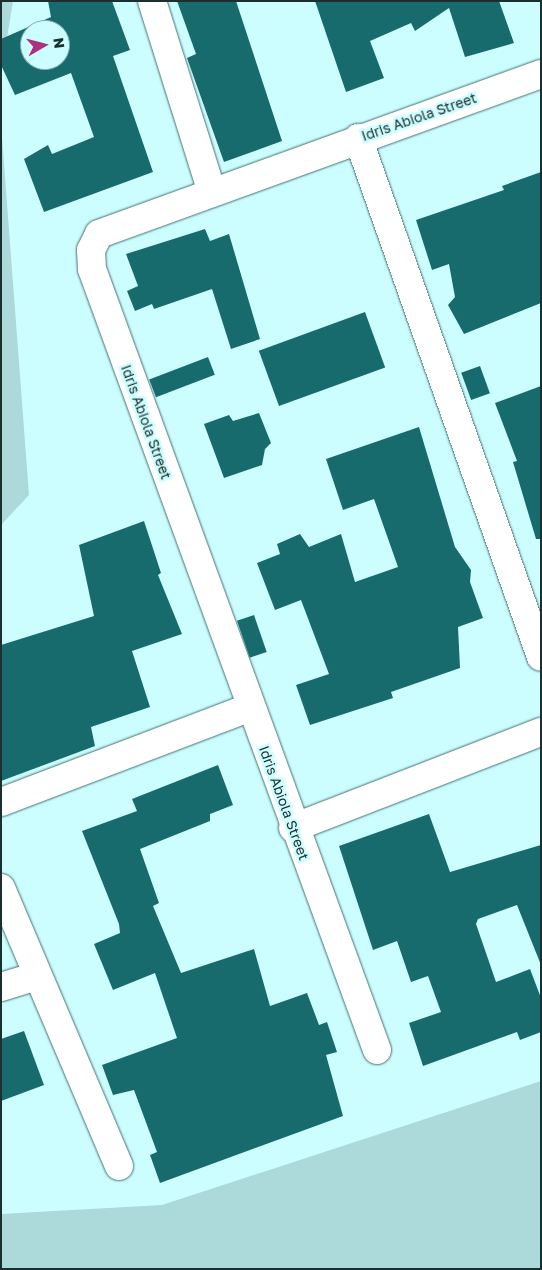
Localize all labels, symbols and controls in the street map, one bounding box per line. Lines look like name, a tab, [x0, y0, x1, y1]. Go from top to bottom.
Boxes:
north arrow	[20, 20, 70, 70]
text: N	[50, 37, 69, 49]
street label: Idris Abiola Street	[359, 89, 479, 145]
street label: Idris Abiola Street	[117, 362, 175, 482]
street label: Idris Abiola Street	[255, 743, 313, 863]

